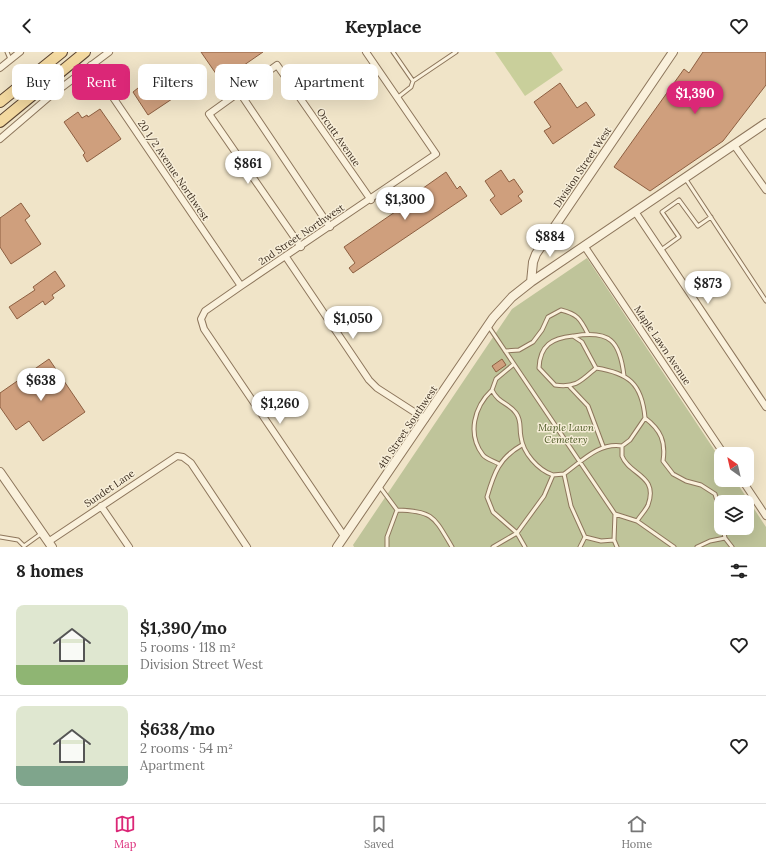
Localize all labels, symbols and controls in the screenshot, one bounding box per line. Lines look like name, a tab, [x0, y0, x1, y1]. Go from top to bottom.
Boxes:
icon: back	[16, 15, 38, 37]
text: Keyplace	[345, 15, 421, 38]
icon: heart	[728, 15, 750, 37]
chip: Buy	[12, 64, 64, 100]
chip: Rent	[72, 64, 130, 100]
chip: Filters	[138, 64, 207, 100]
chip: New	[215, 64, 273, 100]
chip: Apartment	[281, 64, 378, 100]
pin: $1,390	[662, 81, 728, 115]
text: $1,390	[675, 85, 715, 102]
street label: Orcutt Avenue	[314, 106, 364, 169]
street label: 20 1/2 Avenue Northwest	[135, 118, 212, 223]
street label: Division Street West	[551, 124, 614, 210]
pin: $861	[224, 151, 272, 185]
text: $861	[234, 155, 262, 172]
pin: $1,300	[372, 187, 438, 221]
text: $1,300	[385, 191, 425, 208]
street label: 2nd Street Northwest	[256, 201, 347, 268]
pin: $884	[526, 224, 574, 258]
text: $884	[535, 228, 565, 245]
pin: $873	[684, 271, 732, 305]
text: $873	[694, 275, 722, 292]
street label: Maple Lawn Avenue	[631, 303, 694, 388]
pin: $1,050	[320, 306, 386, 340]
text: $1,050	[333, 310, 373, 327]
pin: $638	[17, 368, 65, 402]
text: $638	[26, 372, 56, 389]
street label: 4th Street Southwest	[375, 383, 440, 472]
pin: $1,260	[247, 391, 313, 425]
text: $1,260	[261, 395, 299, 412]
park label: Maple Lawn Cemetery	[538, 421, 595, 446]
north arrow	[714, 447, 754, 487]
map controls	[714, 447, 754, 535]
street label: Sundet Lane	[82, 466, 137, 510]
button: layers	[714, 495, 754, 535]
text: 8 homes	[16, 560, 83, 582]
icon: filters	[728, 560, 750, 582]
text: $1,390/mo	[140, 617, 227, 639]
icon: home	[48, 621, 96, 669]
icon: heart	[728, 634, 750, 656]
text: 5 rooms · 118 m²	[140, 639, 236, 656]
text: Division Street West	[140, 656, 263, 673]
text: $638/mo	[140, 718, 215, 740]
icon: home	[48, 722, 96, 770]
icon: heart	[728, 735, 750, 757]
text: 2 rooms · 54 m²	[140, 740, 233, 757]
text: Apartment	[140, 757, 205, 774]
tab: Map	[114, 813, 136, 851]
tab: Saved	[364, 813, 394, 851]
tab: Home	[622, 813, 652, 851]

